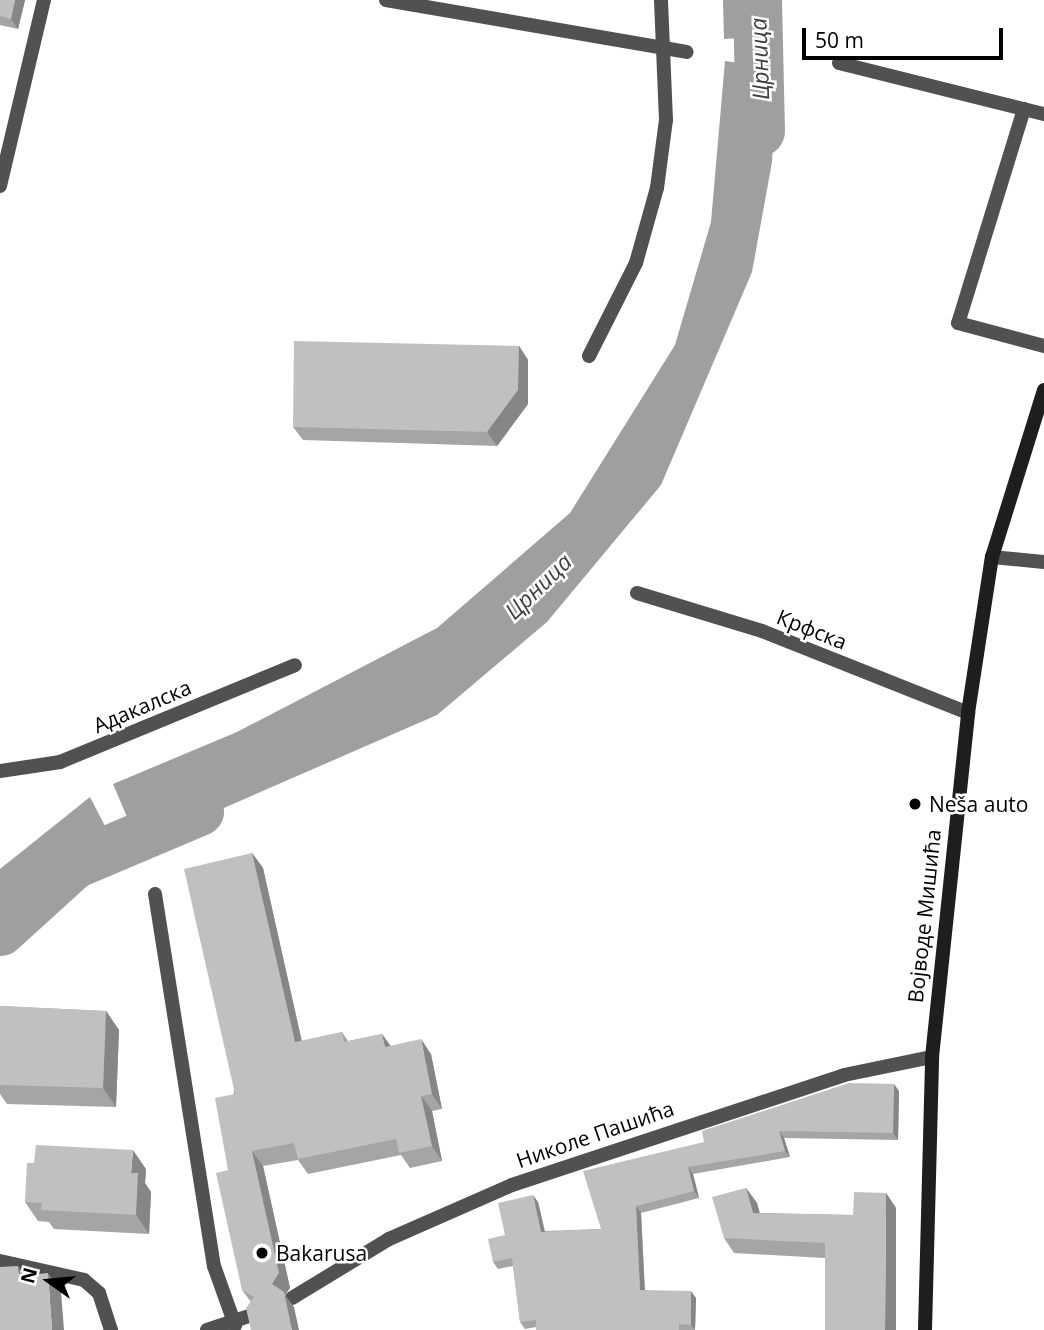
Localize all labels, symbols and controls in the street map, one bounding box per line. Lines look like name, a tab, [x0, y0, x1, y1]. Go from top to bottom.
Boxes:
scale bar	[806, 14, 1007, 58]
water label: Црница	[744, 17, 774, 101]
text: 50 m	[815, 26, 864, 54]
water label: Црница	[499, 547, 577, 625]
street label: Крфска	[773, 604, 851, 654]
street label: Адакалска	[89, 674, 195, 738]
place label: Neša auto	[929, 791, 1028, 817]
marker: Neša auto	[907, 796, 923, 812]
street label: Војводе Мишића	[902, 828, 946, 1004]
street label: Николе Пашића	[513, 1095, 677, 1173]
place label: Bakarusa	[276, 1240, 367, 1266]
marker: Bakarusa	[254, 1245, 270, 1261]
north arrow	[14, 1246, 84, 1316]
text: N	[14, 1265, 43, 1286]

